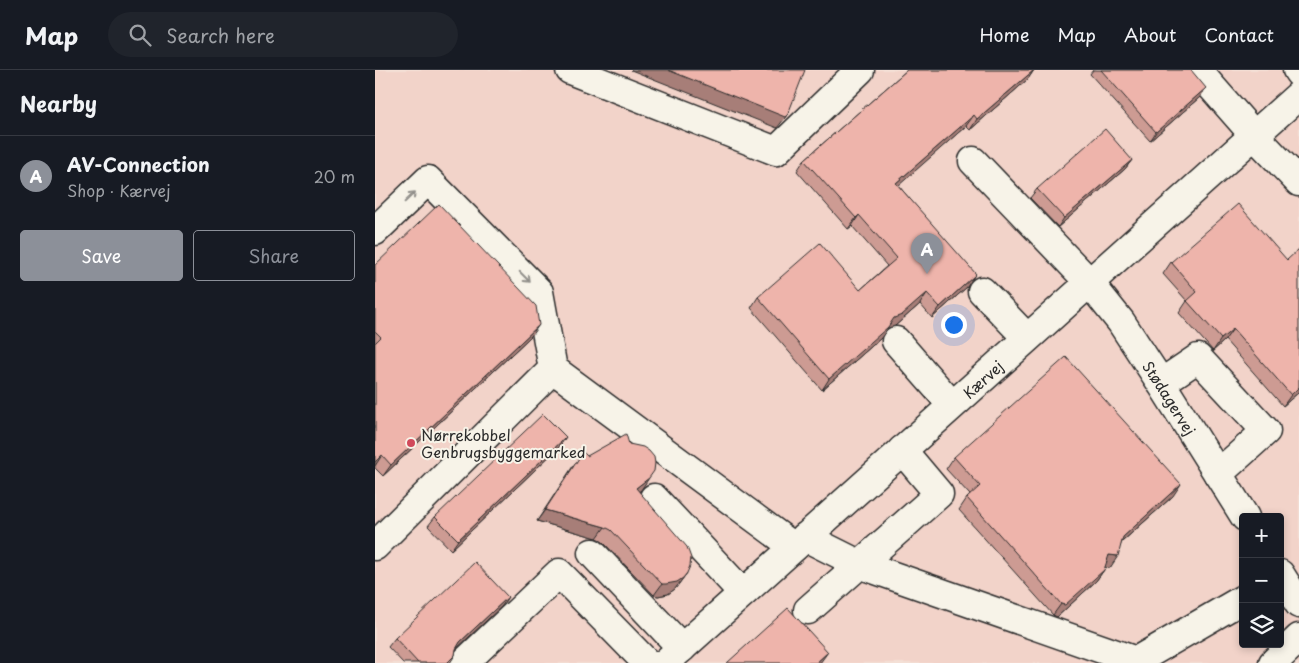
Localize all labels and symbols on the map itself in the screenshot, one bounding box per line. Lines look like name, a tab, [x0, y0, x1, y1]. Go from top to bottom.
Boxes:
one-way arrow	[404, 191, 416, 204]
pin: A	[911, 233, 943, 274]
one-way arrow	[519, 271, 531, 283]
your location	[941, 312, 967, 338]
street label: Kærvej	[957, 354, 1008, 403]
street label: Stødagervej	[1138, 356, 1202, 439]
place label: Nørrekobbel Genbrugsbyggemarked	[421, 423, 586, 463]
marker: Nørrekobbel Genbrugsbyggemarked	[405, 437, 417, 449]

